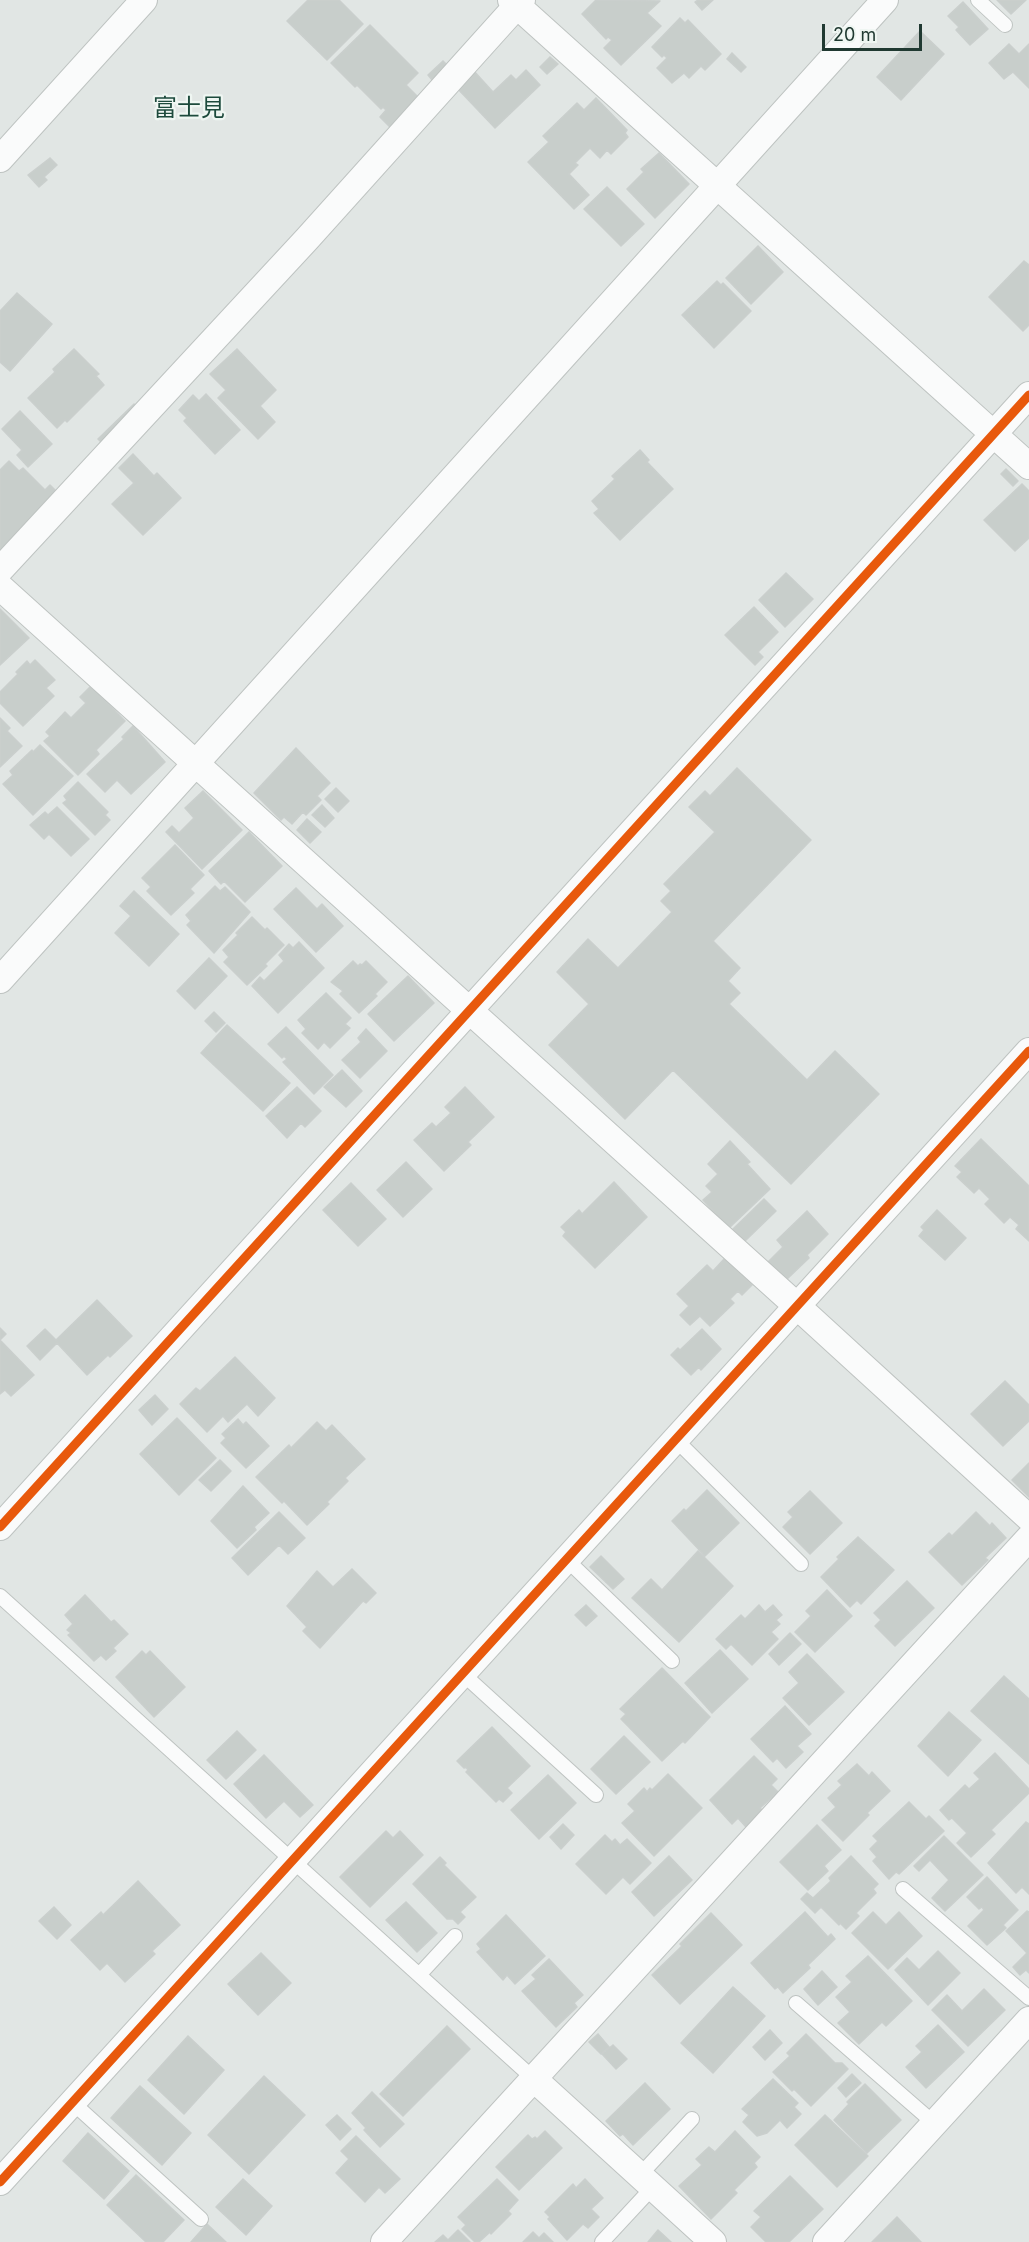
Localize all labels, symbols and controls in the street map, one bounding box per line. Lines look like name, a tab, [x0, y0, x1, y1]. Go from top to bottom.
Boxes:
scale bar	[825, 12, 926, 50]
text: 20 m	[833, 24, 876, 45]
district label: 富士見	[153, 95, 225, 123]

